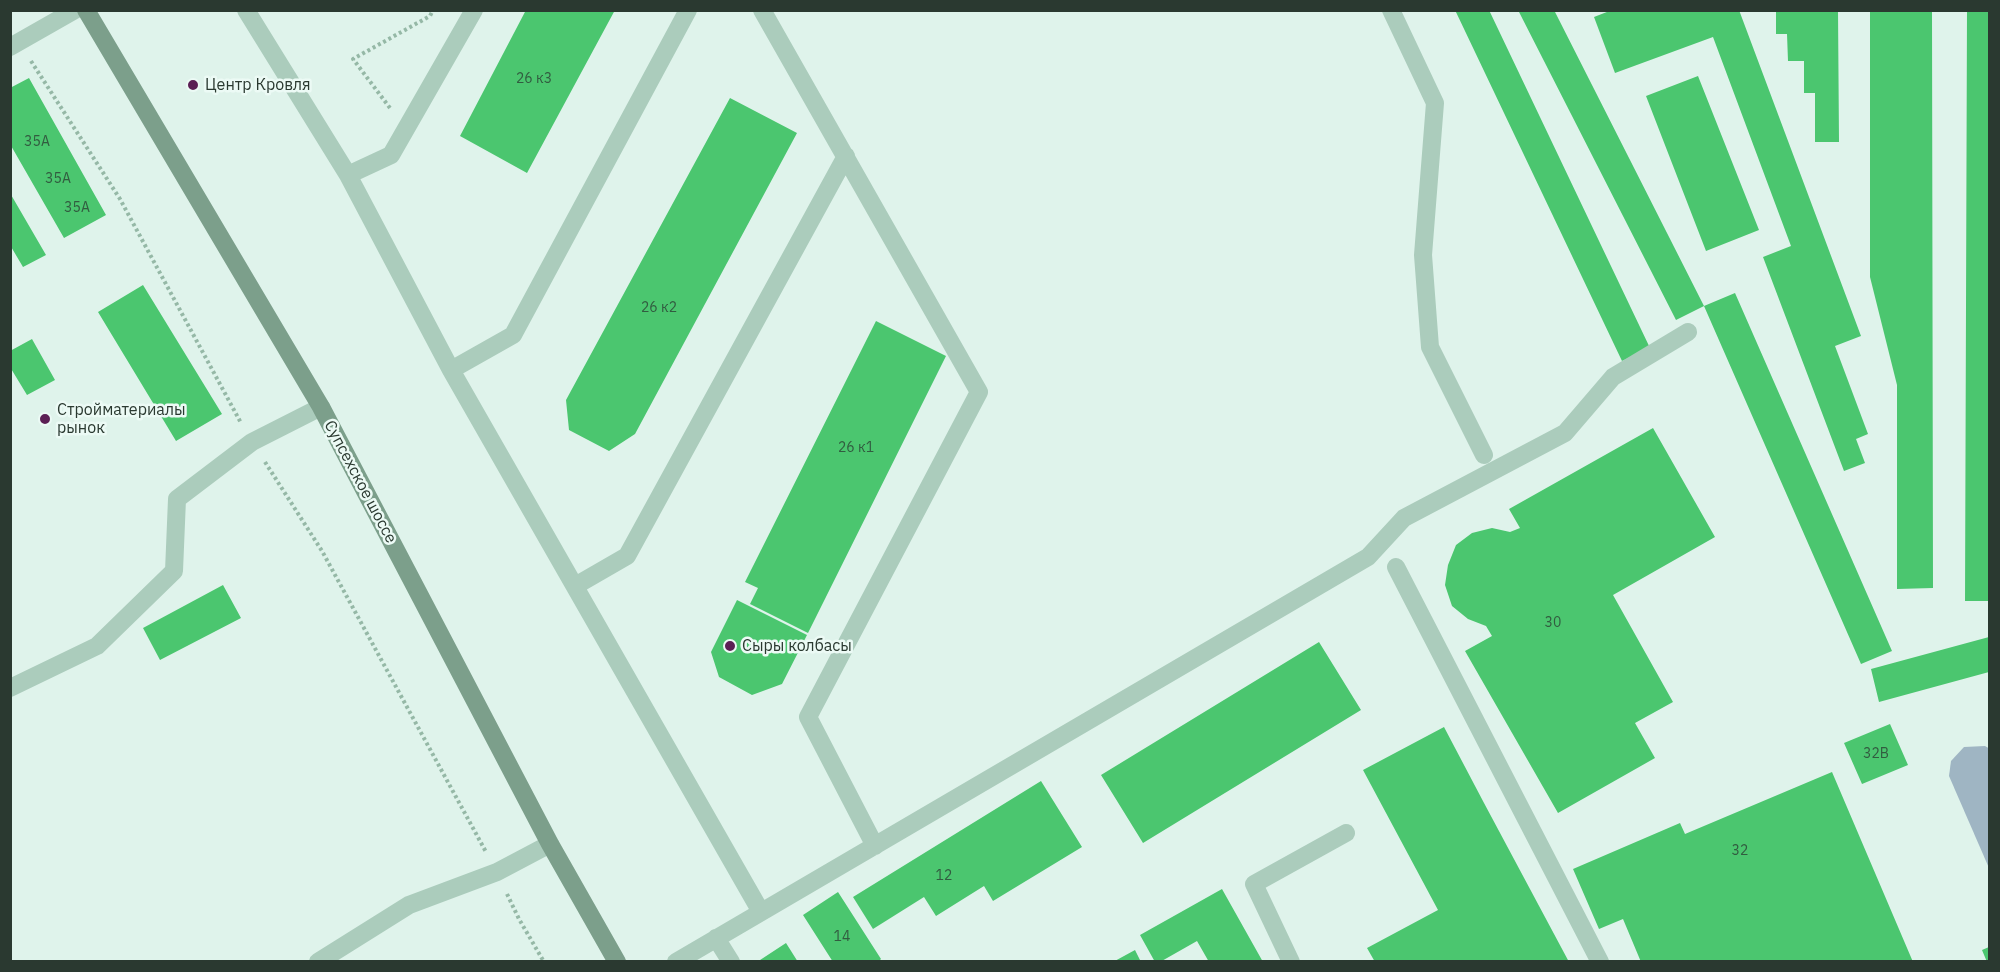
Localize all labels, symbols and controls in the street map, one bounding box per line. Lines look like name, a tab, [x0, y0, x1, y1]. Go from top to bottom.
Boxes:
house number: 26 к3	[516, 71, 552, 87]
place label: Центр Кровля	[205, 75, 311, 95]
marker: Центр Кровля	[186, 78, 200, 92]
house number: 35А	[24, 134, 50, 150]
house number: 35А	[45, 171, 71, 187]
house number: 35А	[64, 200, 90, 216]
house number: 26 к2	[641, 300, 677, 316]
place label: Стройматериалы рынок	[57, 400, 186, 438]
marker: Стройматериалы рынок	[38, 412, 52, 426]
street label: Супсехское шоссе	[320, 417, 400, 547]
house number: 26 к1	[838, 440, 874, 456]
house number: 30	[1545, 615, 1561, 631]
place label: Сыры колбасы	[742, 636, 852, 656]
marker: Сыры колбасы	[723, 639, 737, 653]
house number: 32В	[1863, 746, 1889, 762]
house number: 32	[1732, 843, 1748, 859]
house number: 12	[936, 868, 952, 884]
house number: 14	[834, 929, 850, 945]

